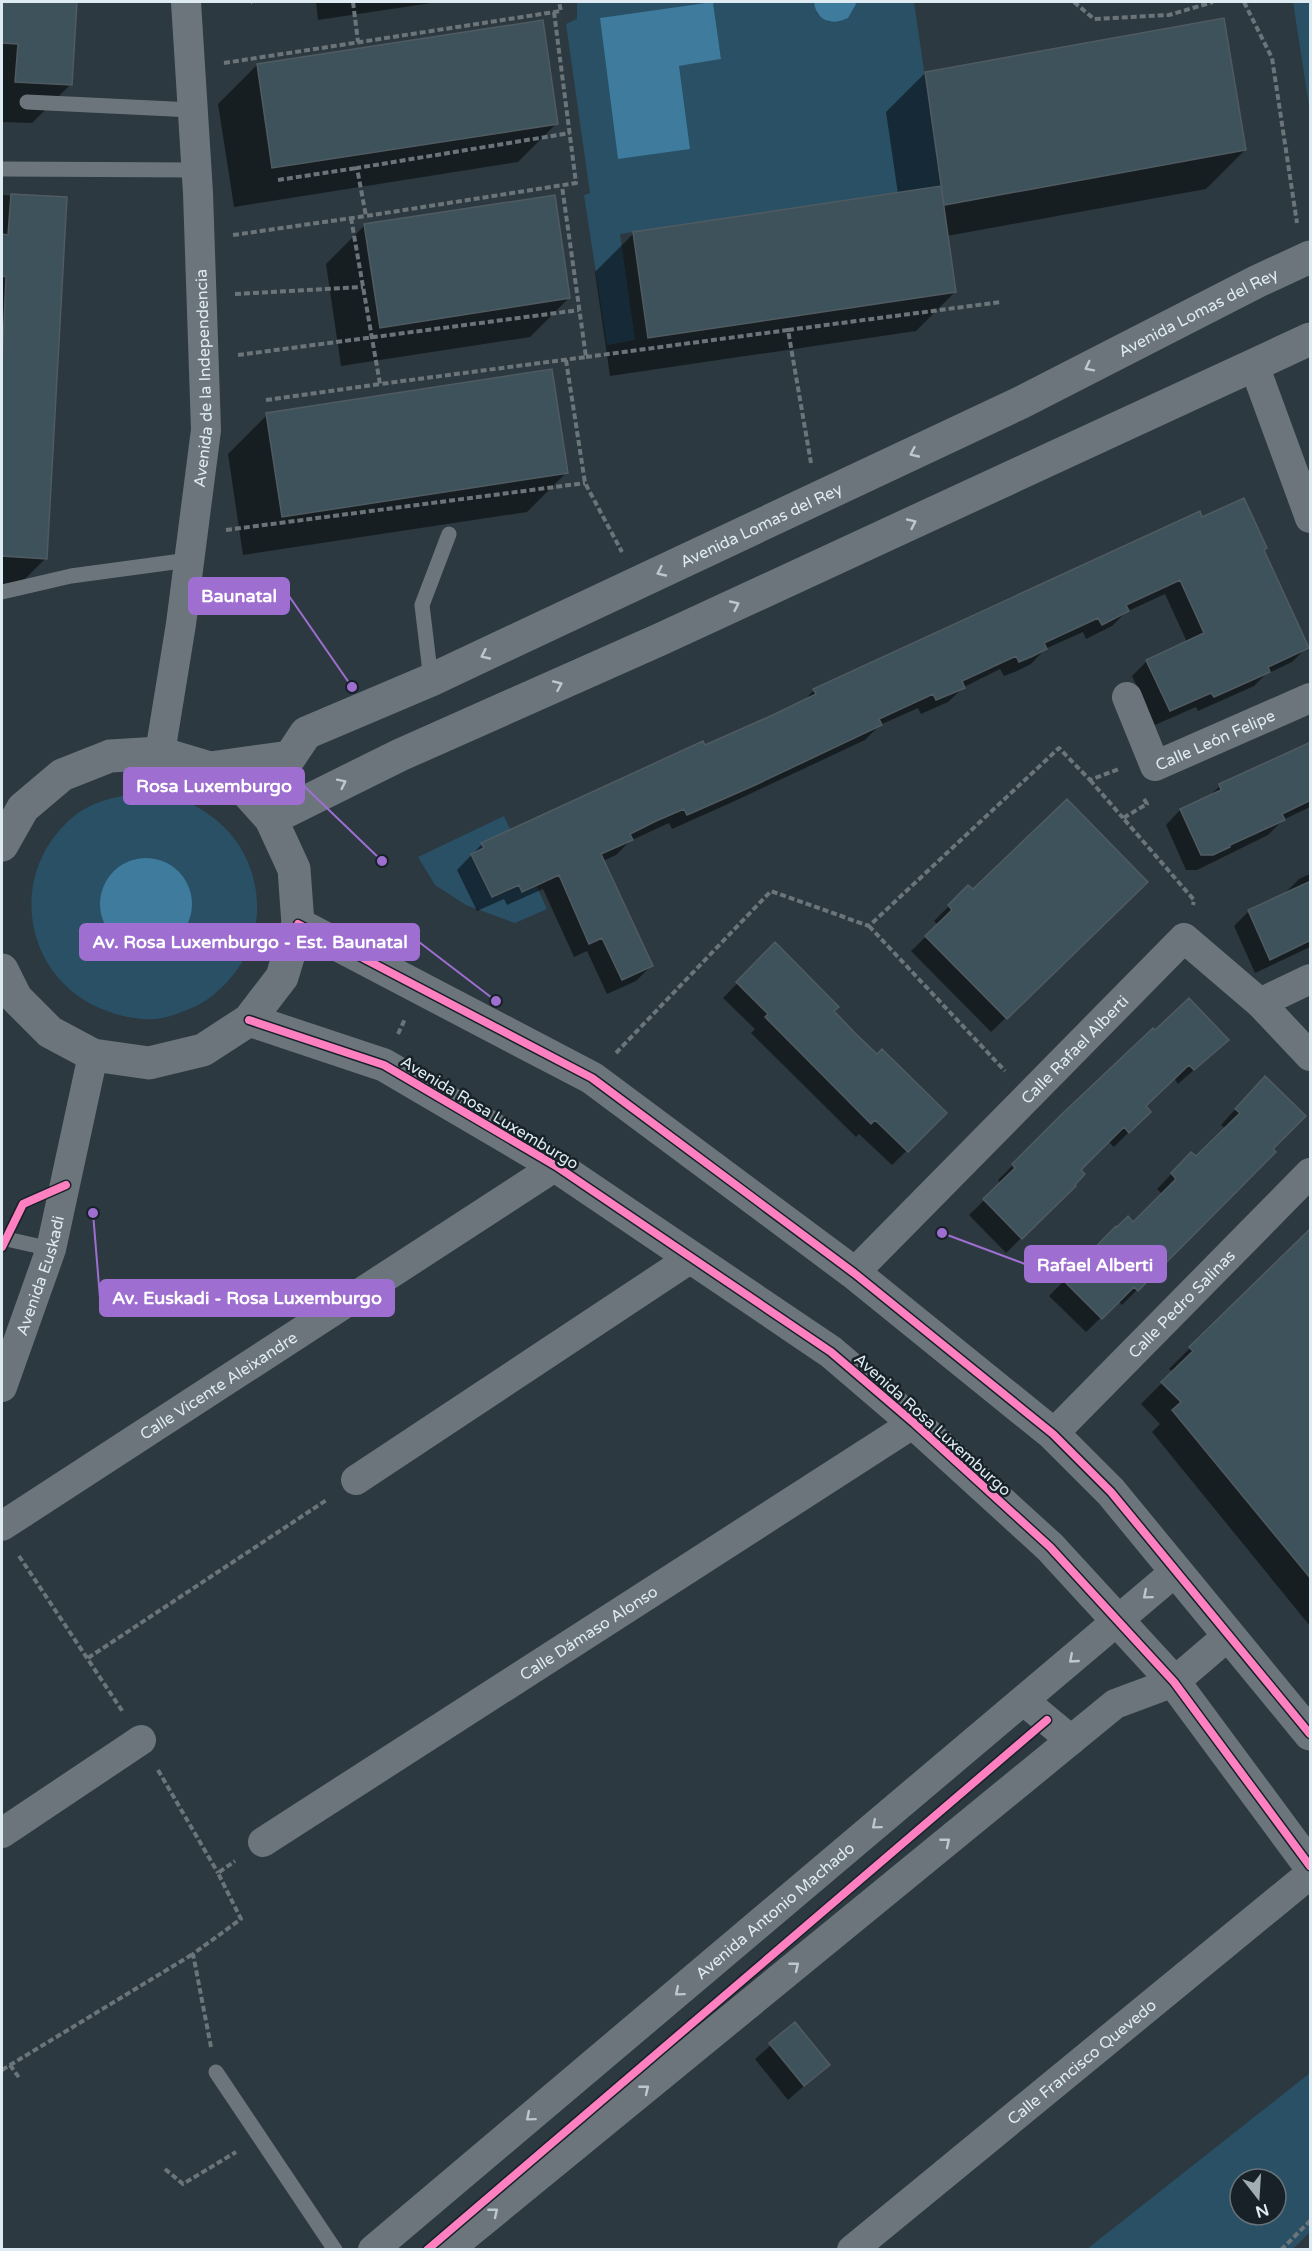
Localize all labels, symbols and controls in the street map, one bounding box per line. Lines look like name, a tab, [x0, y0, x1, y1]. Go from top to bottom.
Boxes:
street label: Avenida Lomas del Rey	[1115, 264, 1282, 362]
street label: Avenida de la Independencia	[190, 269, 217, 489]
one-way arrow	[1084, 360, 1095, 372]
one-way arrow	[909, 445, 920, 457]
street label: Avenida Lomas del Rey	[677, 479, 846, 572]
one-way arrow	[906, 518, 917, 530]
one-way arrow	[657, 564, 668, 576]
callout: Baunatal	[189, 578, 289, 614]
text: Baunatal	[201, 585, 277, 607]
one-way arrow	[729, 600, 740, 612]
one-way arrow	[480, 647, 491, 659]
one-way arrow	[551, 680, 562, 692]
street label: Calle León Felipe	[1153, 706, 1278, 776]
callout: Rosa Luxemburgo	[124, 768, 304, 804]
text: Rosa Luxemburgo	[136, 775, 292, 797]
one-way arrow	[336, 779, 347, 791]
callout: Av. Rosa Luxemburgo - Est. Baunatal	[80, 924, 419, 960]
text: Av. Rosa Luxemburgo - Est. Baunatal	[92, 931, 408, 953]
street label: Calle Rafael Alberti	[1017, 991, 1133, 1109]
street label: Avenida Rosa Luxemburgo	[397, 1052, 582, 1174]
street label: Avenida Euskadi	[12, 1214, 69, 1338]
callout: Rafael Alberti	[1025, 1246, 1166, 1282]
street label: Calle Pedro Salinas	[1124, 1246, 1240, 1363]
text: Rafael Alberti	[1037, 1254, 1153, 1276]
callout: Av. Euskadi - Rosa Luxemburgo	[100, 1280, 394, 1316]
text: Av. Euskadi - Rosa Luxemburgo	[112, 1287, 382, 1309]
street label: Calle Vicente Aleixandre	[136, 1328, 301, 1445]
street label: Avenida Rosa Luxemburgo	[850, 1349, 1015, 1500]
street label: Calle Dámaso Alonso	[516, 1582, 662, 1685]
one-way arrow	[1142, 1588, 1153, 1599]
one-way arrow	[1069, 1652, 1080, 1663]
one-way arrow	[872, 1818, 883, 1829]
street label: Avenida Antonio Machado	[692, 1838, 859, 1984]
one-way arrow	[940, 1839, 951, 1850]
one-way arrow	[789, 1962, 800, 1973]
one-way arrow	[675, 1984, 686, 1995]
street label: Calle Francisco Quevedo	[1004, 1995, 1161, 2129]
one-way arrow	[638, 2085, 649, 2096]
one-way arrow	[526, 2110, 537, 2121]
north arrow	[1228, 2167, 1288, 2227]
text: N	[1253, 2199, 1271, 2222]
one-way arrow	[487, 2209, 498, 2220]

